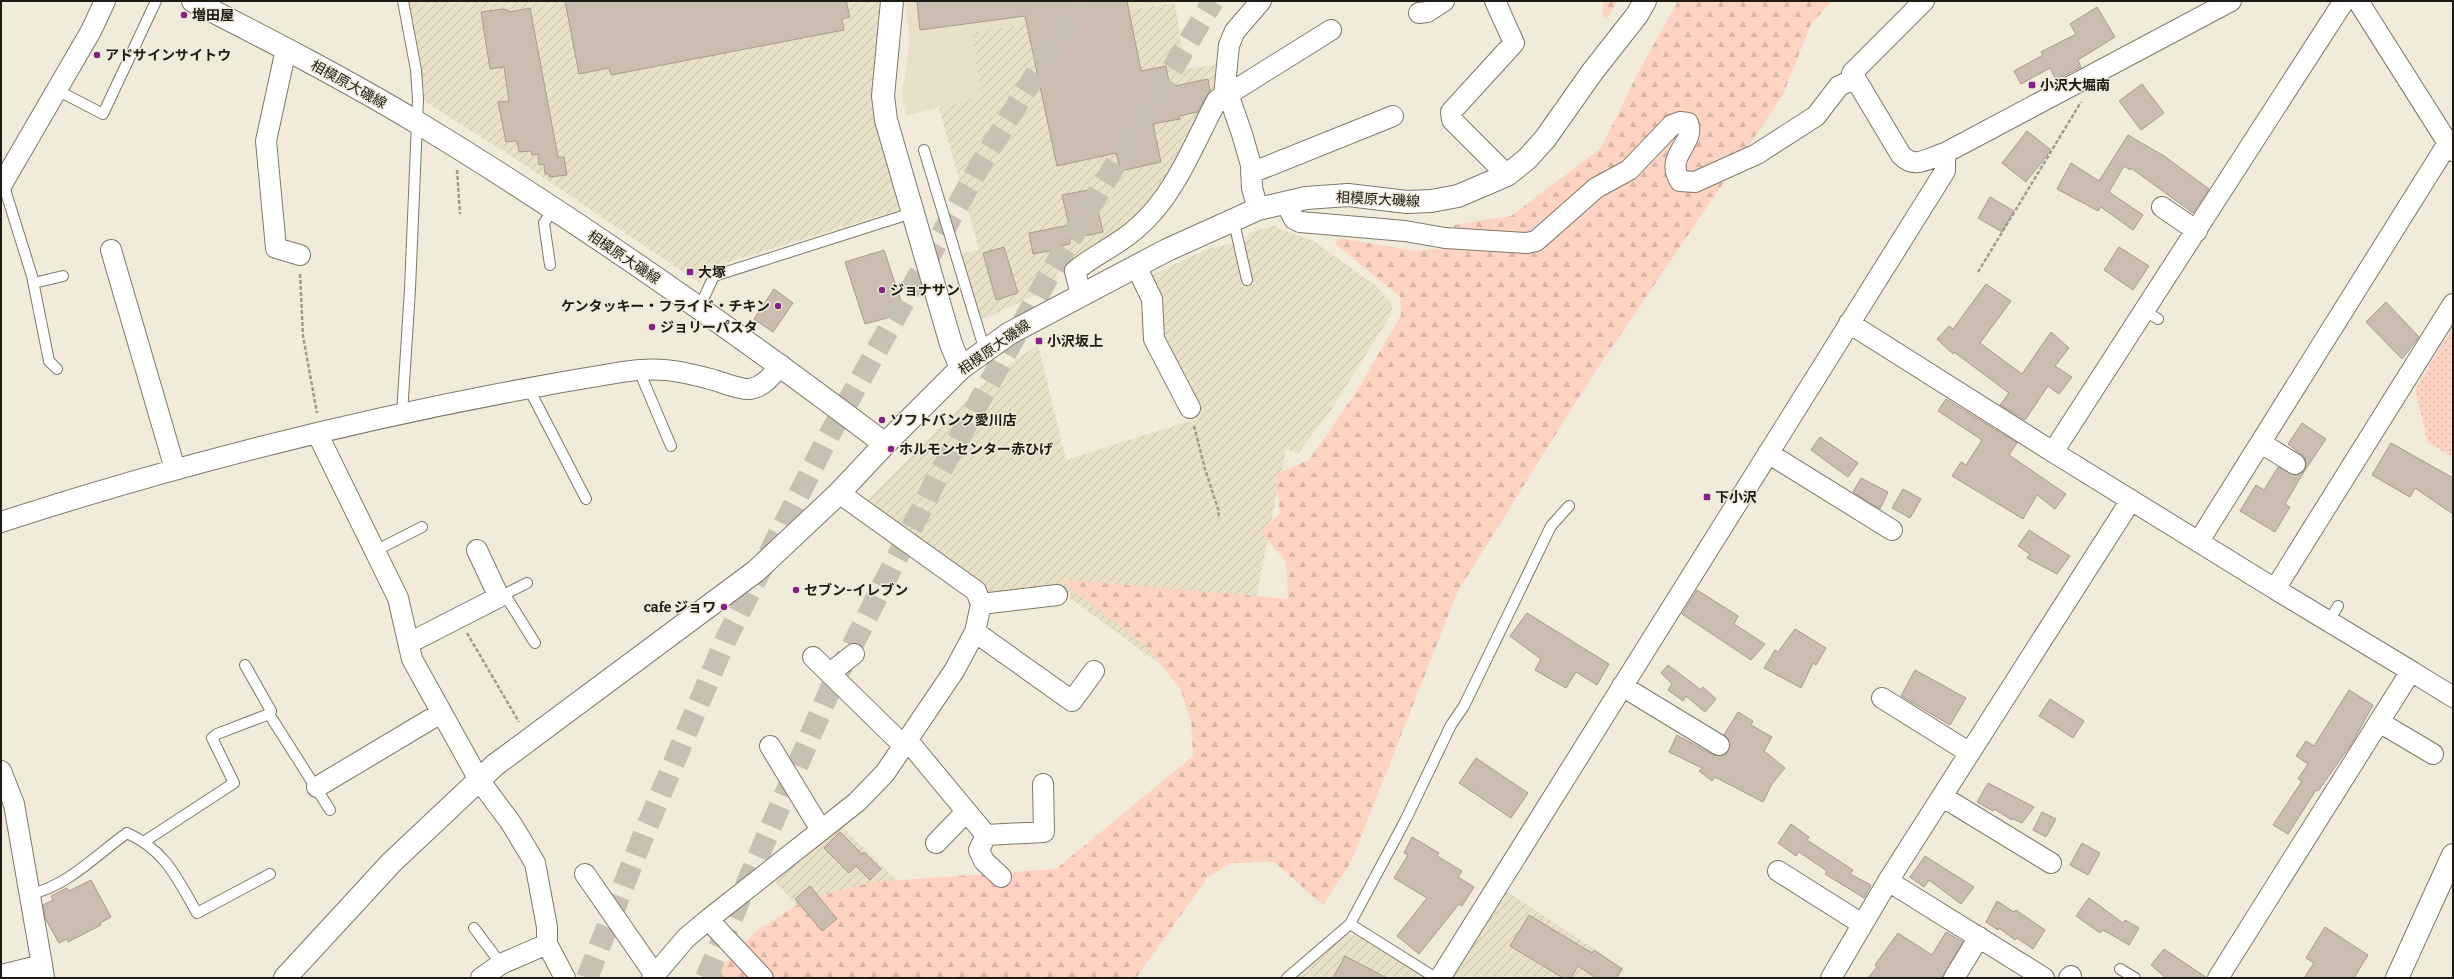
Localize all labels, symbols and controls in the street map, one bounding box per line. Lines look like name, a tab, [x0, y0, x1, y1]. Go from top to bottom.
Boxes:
place label: 増田屋	[192, 7, 234, 24]
marker: 増田屋	[179, 10, 189, 20]
place label: アドサインサイトウ	[105, 47, 231, 64]
marker: アドサインサイトウ	[92, 50, 102, 60]
street label: 相模原大磯線	[308, 57, 390, 112]
place label: 小沢大堀南	[2040, 77, 2110, 94]
marker: 小沢大堀南	[2027, 80, 2037, 90]
street label: 相模原大磯線	[1336, 189, 1420, 210]
street label: 相模原大磯線	[584, 227, 663, 288]
place label: 大塚	[698, 264, 726, 281]
marker: 大塚	[685, 267, 695, 277]
place label: ジョナサン	[890, 282, 960, 299]
marker: ジョナサン	[877, 285, 887, 295]
place label: ケンタッキー・フライド・チキン	[561, 298, 770, 315]
marker: ケンタッキー・フライド・チキン	[773, 301, 783, 311]
street label: 相模原大磯線	[955, 316, 1034, 378]
place label: ジョリーパスタ	[660, 319, 758, 336]
marker: ジョリーパスタ	[647, 322, 657, 332]
place label: 小沢坂上	[1047, 333, 1103, 350]
marker: 小沢坂上	[1034, 336, 1044, 346]
place label: ソフトバンク愛川店	[890, 412, 1017, 429]
marker: ソフトバンク愛川店	[877, 415, 887, 425]
place label: ホルモンセンター赤ひげ	[899, 441, 1053, 458]
marker: ホルモンセンター赤ひげ	[886, 444, 896, 454]
place label: 下小沢	[1715, 489, 1757, 506]
marker: 下小沢	[1702, 492, 1712, 502]
place label: セブン-イレブン	[804, 582, 908, 599]
marker: セブン-イレブン	[791, 585, 801, 595]
place label: cafe ジョワ	[644, 599, 716, 616]
marker: cafe ジョワ	[719, 602, 729, 612]

